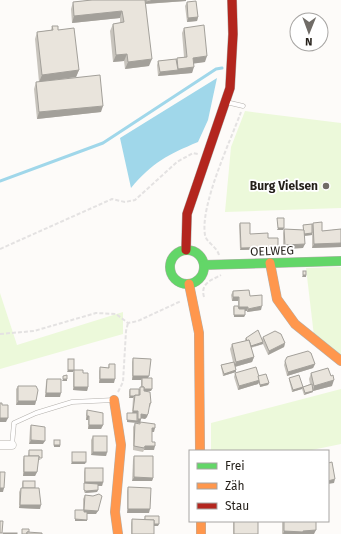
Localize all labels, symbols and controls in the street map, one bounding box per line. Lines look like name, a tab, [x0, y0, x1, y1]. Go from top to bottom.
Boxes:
north arrow	[289, 12, 329, 52]
text: N	[305, 35, 313, 48]
place label: Burg Vielsen	[250, 179, 318, 193]
marker: Burg Vielsen	[321, 181, 331, 191]
street label: OELWEG	[250, 243, 294, 259]
legend	[189, 450, 329, 522]
text: Frei	[225, 459, 245, 473]
text: Zäh	[225, 479, 245, 493]
text: Stau	[225, 499, 249, 513]

